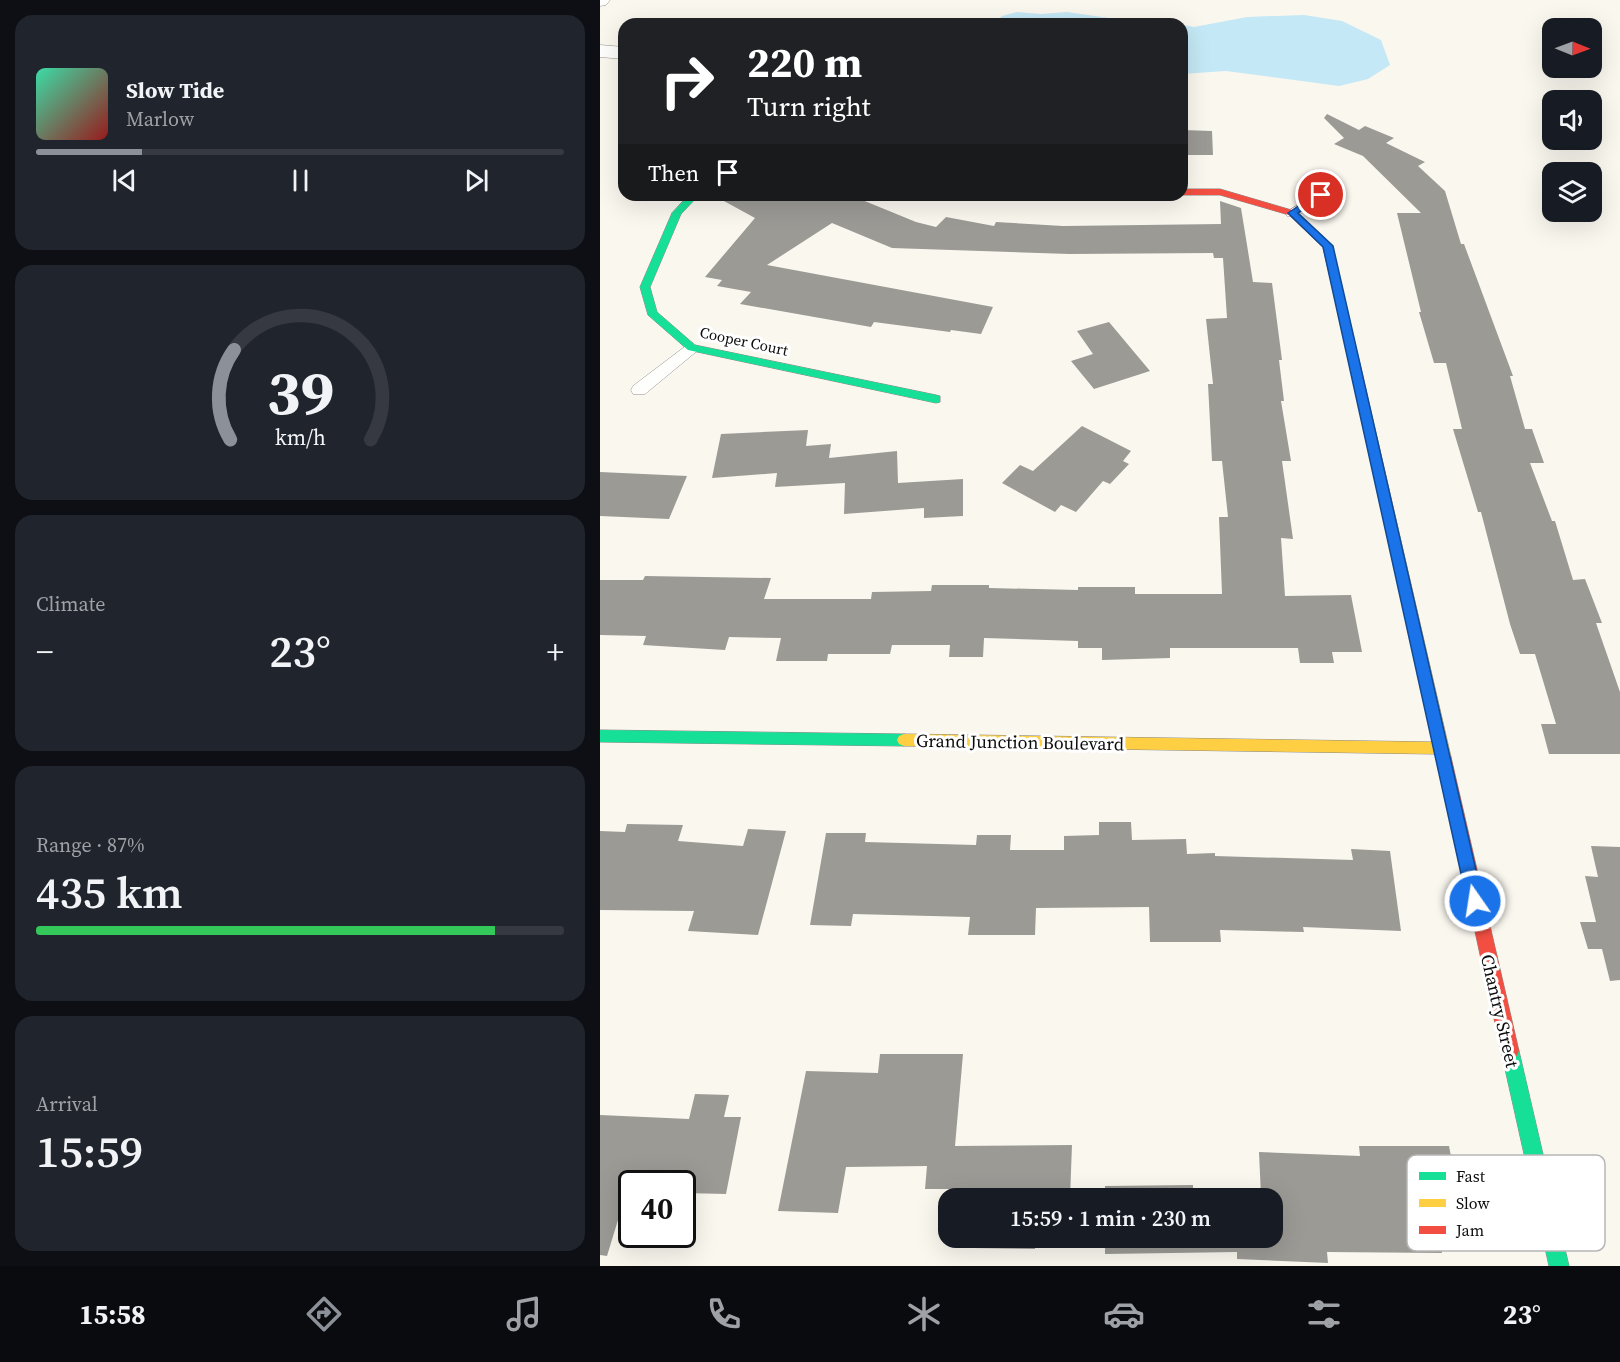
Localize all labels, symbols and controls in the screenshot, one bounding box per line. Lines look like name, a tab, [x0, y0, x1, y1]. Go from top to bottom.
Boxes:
north arrow	[1542, 18, 1602, 78]
map controls	[1542, 18, 1602, 222]
text: 220 m	[747, 33, 862, 91]
icon: right	[648, 42, 726, 120]
text: Slow Tide	[126, 75, 224, 105]
text: Turn right	[747, 88, 871, 125]
button: sound	[1542, 90, 1602, 150]
text: Marlow	[126, 105, 194, 133]
icon: arrive	[711, 156, 744, 189]
text: Then	[648, 158, 699, 188]
button: layers	[1542, 162, 1602, 222]
icon: previous	[108, 164, 141, 197]
icon: pause	[284, 164, 317, 197]
icon: next	[460, 164, 493, 197]
pin	[1295, 169, 1346, 220]
icon: arrive	[1304, 178, 1337, 211]
street label: Cooper Court	[698, 321, 790, 361]
text: 39	[266, 349, 334, 435]
text: km/h	[274, 423, 326, 452]
text: Climate	[36, 590, 105, 618]
text: 23°	[269, 620, 331, 682]
text: −	[36, 629, 54, 674]
text: +	[547, 629, 564, 674]
street label: Grand Junction Boulevard	[916, 728, 1124, 756]
text: Range · 87%	[36, 831, 145, 859]
text: 435 km	[36, 861, 183, 923]
position arrow	[1443, 869, 1507, 933]
street label: Chantry Street	[1475, 952, 1525, 1070]
text: Arrival	[36, 1090, 98, 1118]
text: 15:59	[36, 1120, 143, 1182]
legend	[1407, 1155, 1605, 1251]
text: Fast	[1456, 1165, 1486, 1187]
speed limit sign: 40	[618, 1170, 696, 1248]
text: Slow	[1456, 1192, 1491, 1214]
text: 15:59 · 1 min · 230 m	[1010, 1203, 1211, 1233]
text: Jam	[1455, 1219, 1484, 1241]
icon: directions	[303, 1293, 345, 1335]
icon: music	[503, 1293, 545, 1335]
icon: phone	[703, 1293, 745, 1335]
icon: climate	[903, 1293, 945, 1335]
icon: car	[1103, 1293, 1145, 1335]
icon: filters	[1303, 1293, 1345, 1335]
text: 15:58	[79, 1296, 146, 1333]
text: 23°	[1503, 1296, 1541, 1333]

